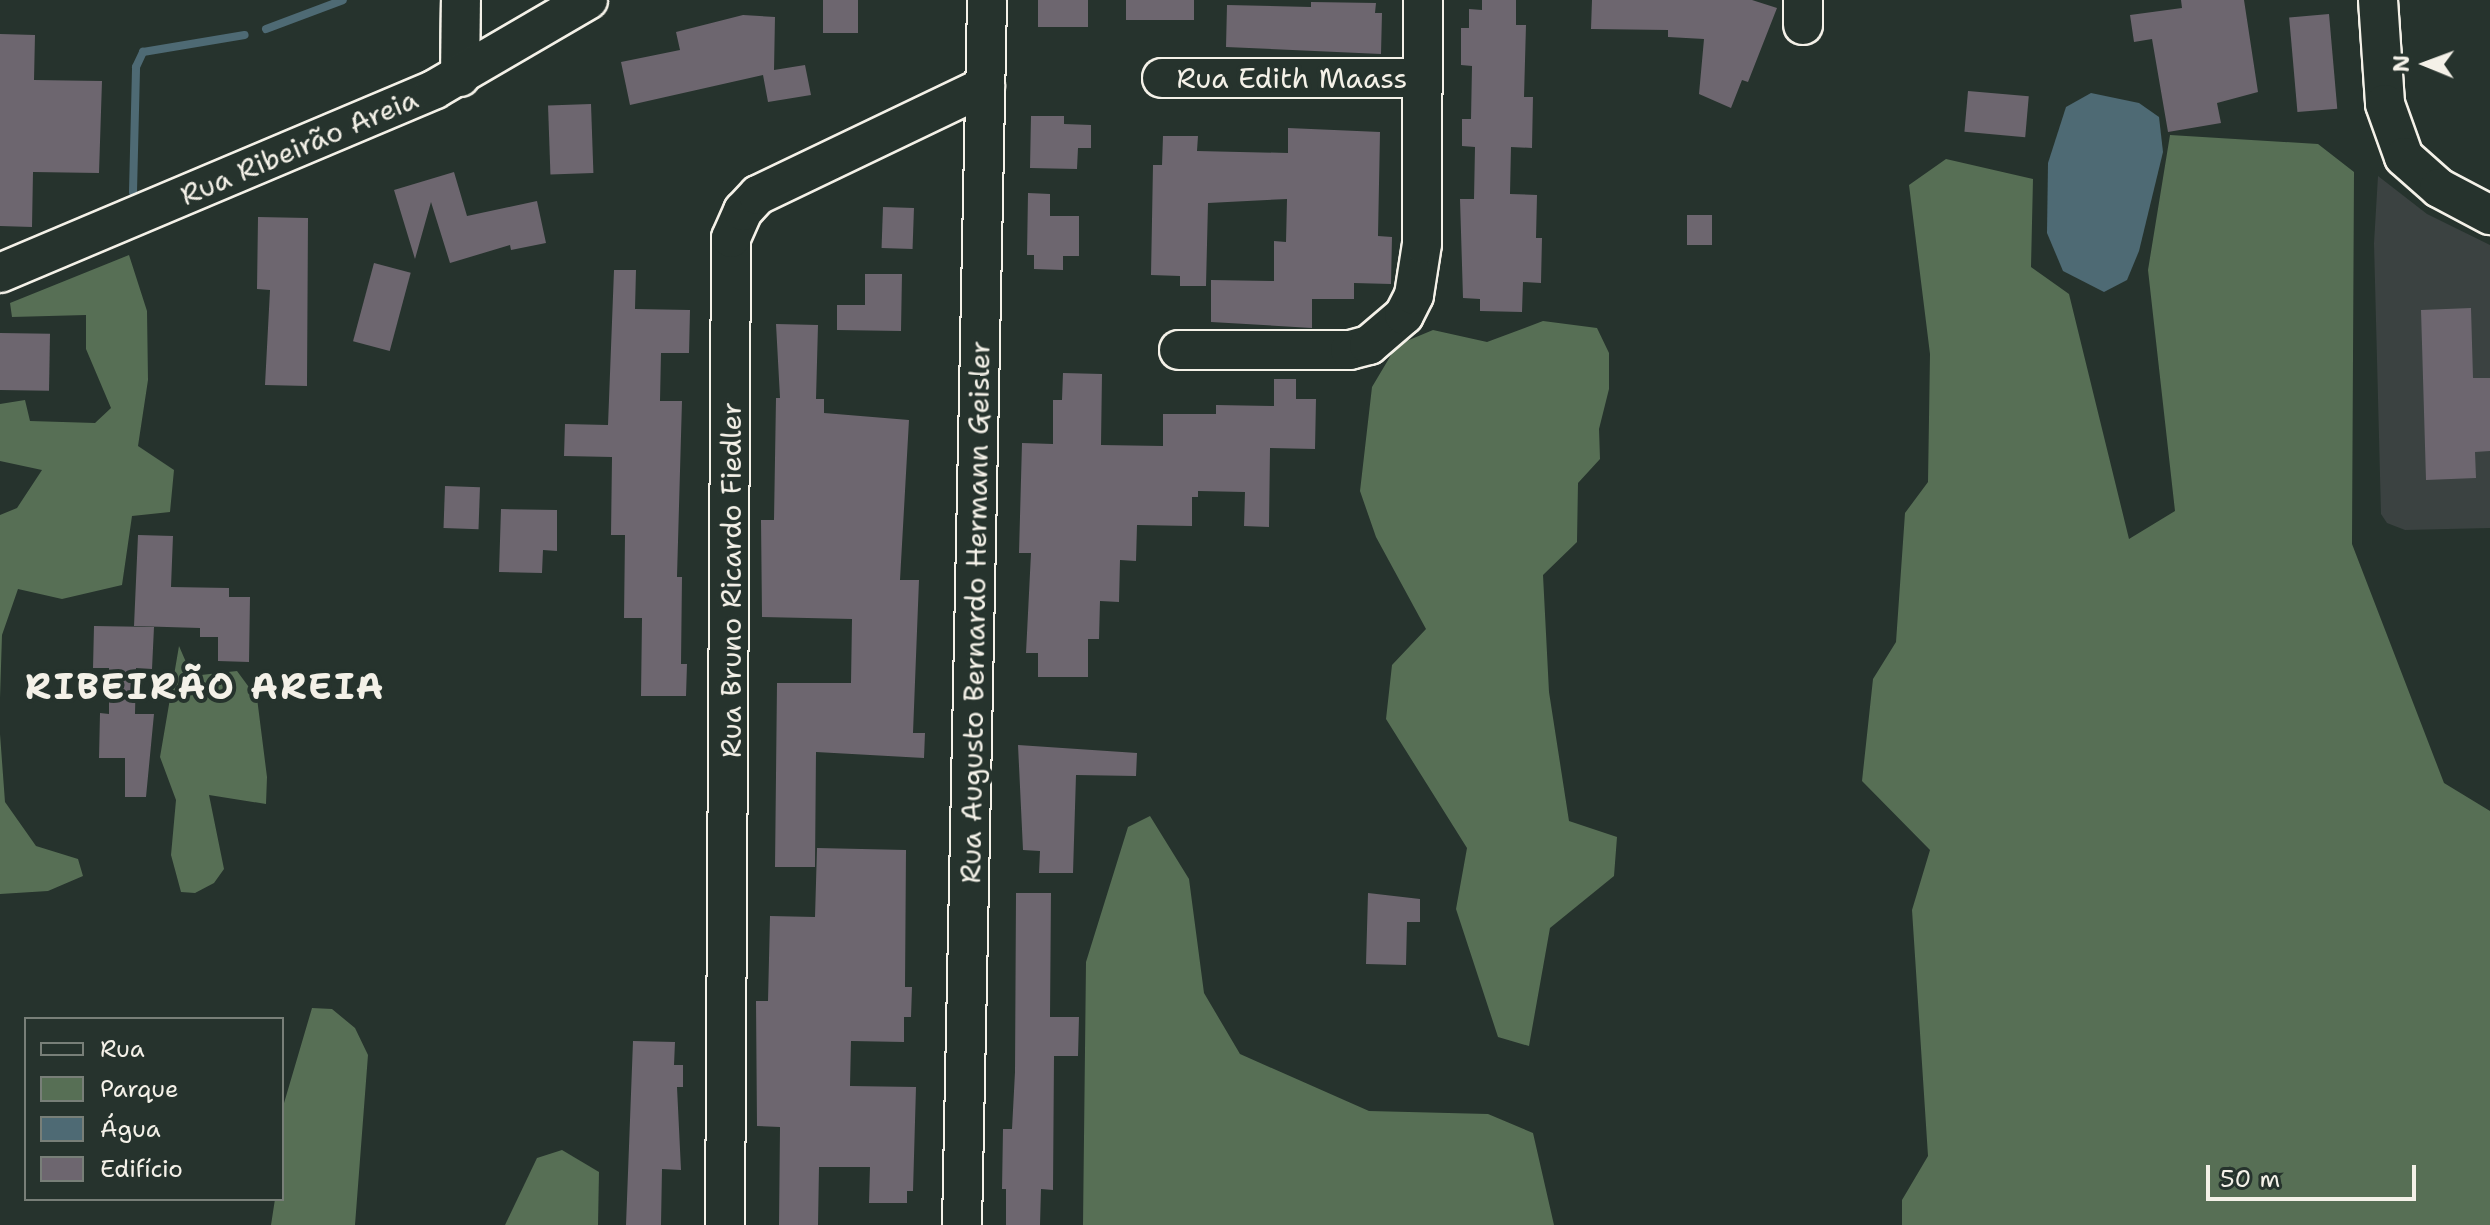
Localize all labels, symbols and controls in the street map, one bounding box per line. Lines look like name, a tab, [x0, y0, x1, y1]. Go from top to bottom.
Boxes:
north arrow	[2386, 24, 2466, 104]
text: N	[2387, 55, 2416, 73]
street label: Rua Edith Maass	[1177, 61, 1407, 95]
street label: Rua Ribeirão Areia	[175, 82, 423, 212]
street label: Rua Augusto Bernardo Hermann Geisler	[953, 340, 997, 884]
street label: Rua Bruno Ricardo Fiedler	[714, 402, 748, 758]
district label: RIBEIRÃO AREIA	[25, 665, 385, 709]
legend	[24, 1017, 284, 1201]
text: Rua	[100, 1033, 145, 1065]
text: Parque	[100, 1073, 179, 1105]
text: Água	[100, 1113, 161, 1145]
scale bar	[2210, 1149, 2420, 1199]
text: Edifício	[100, 1153, 183, 1185]
text: 50 m	[2220, 1163, 2280, 1195]

